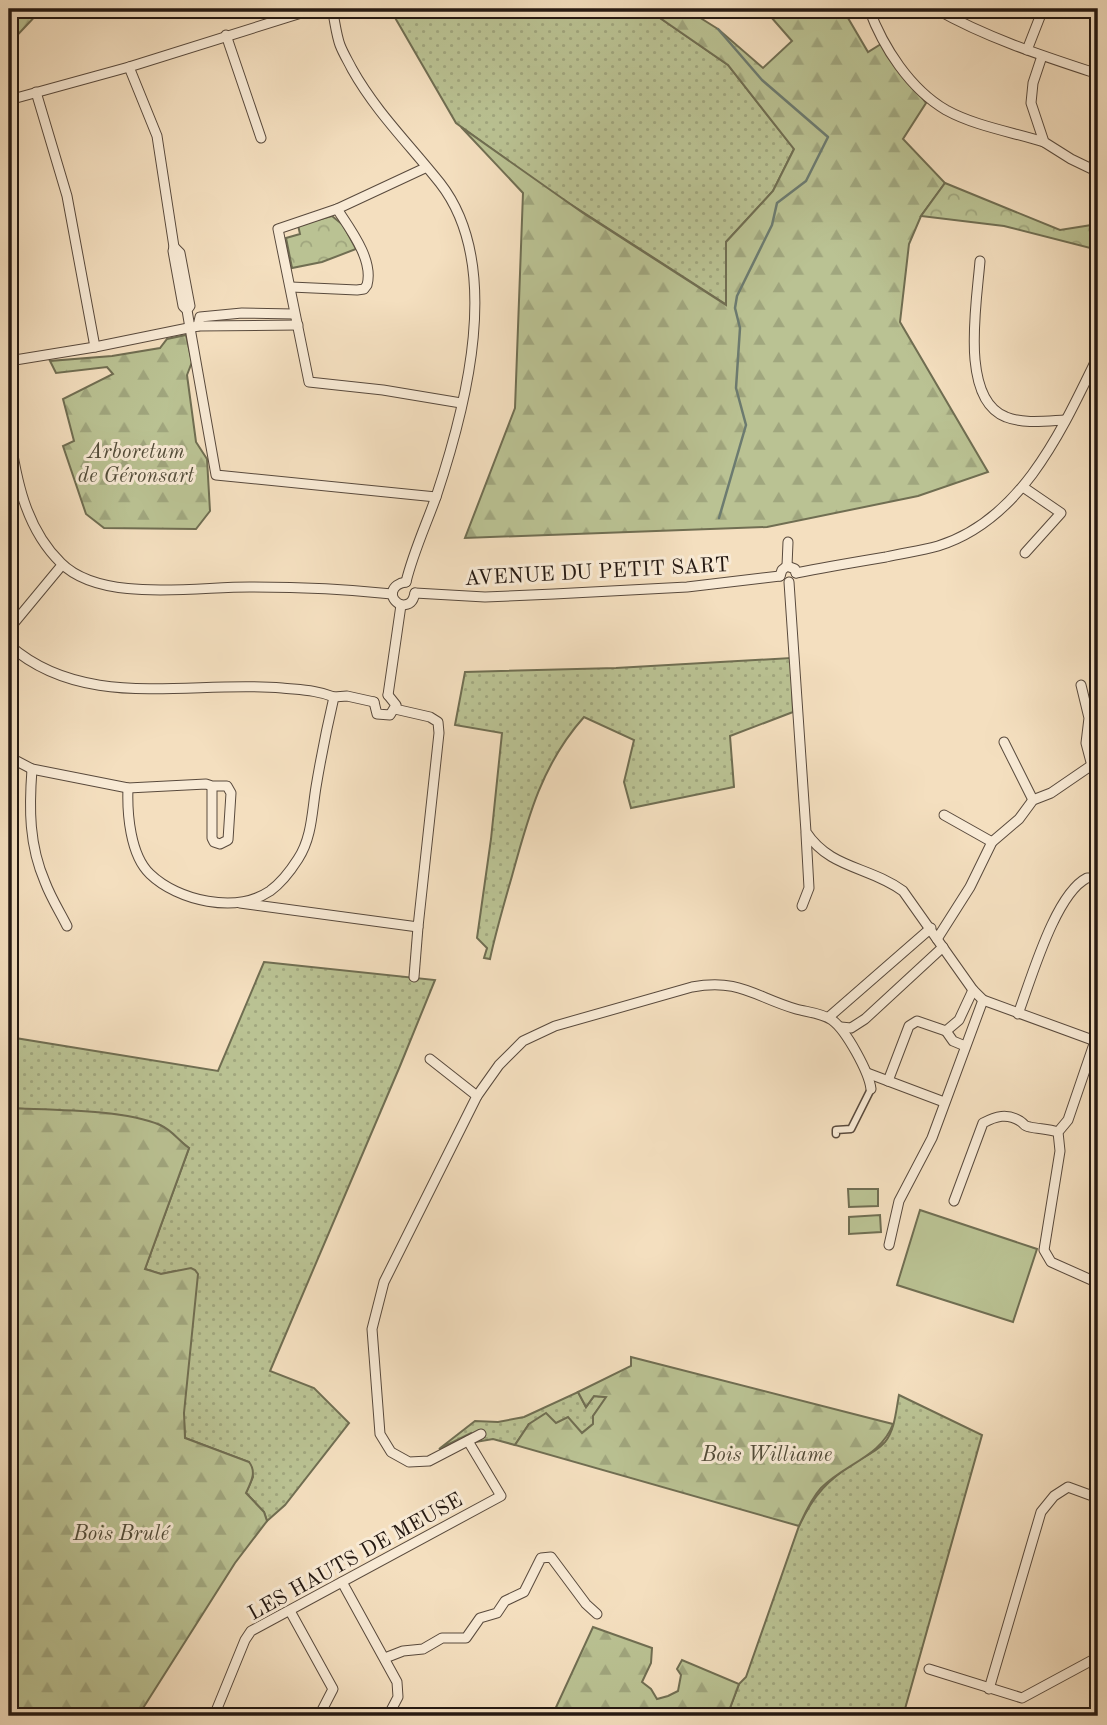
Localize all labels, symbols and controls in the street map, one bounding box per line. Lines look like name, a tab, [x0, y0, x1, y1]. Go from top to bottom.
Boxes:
park label: Arboretum de Géronsart	[78, 442, 194, 487]
street label: AVENUE DU PETIT SART	[464, 555, 730, 590]
park label: Bois Williame	[701, 1445, 832, 1466]
street label: LES HAUTS DE MEUSE	[245, 1490, 466, 1625]
park label: Bois Brulé	[72, 1524, 171, 1545]

